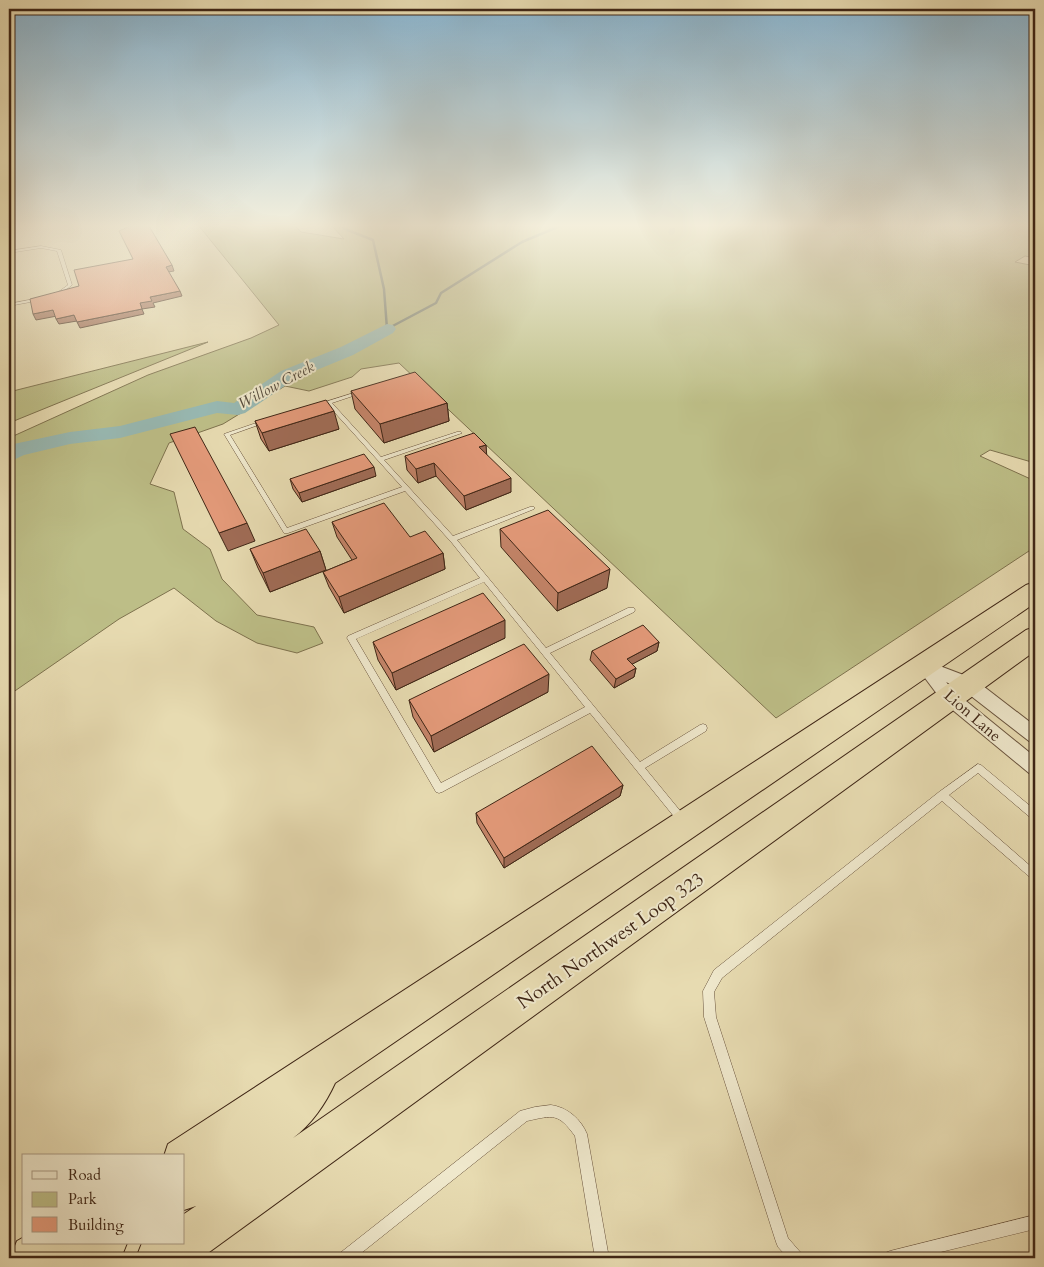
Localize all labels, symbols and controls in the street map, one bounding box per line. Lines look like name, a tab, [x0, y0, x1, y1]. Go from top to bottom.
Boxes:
water label: Willow Creek	[234, 356, 318, 413]
street label: Lion Lane	[939, 685, 1006, 747]
street label: North Northwest Loop 323	[512, 866, 709, 1015]
legend	[22, 1154, 185, 1244]
text: Road	[68, 1165, 101, 1185]
text: Park	[68, 1189, 97, 1209]
text: Building	[68, 1215, 124, 1235]

